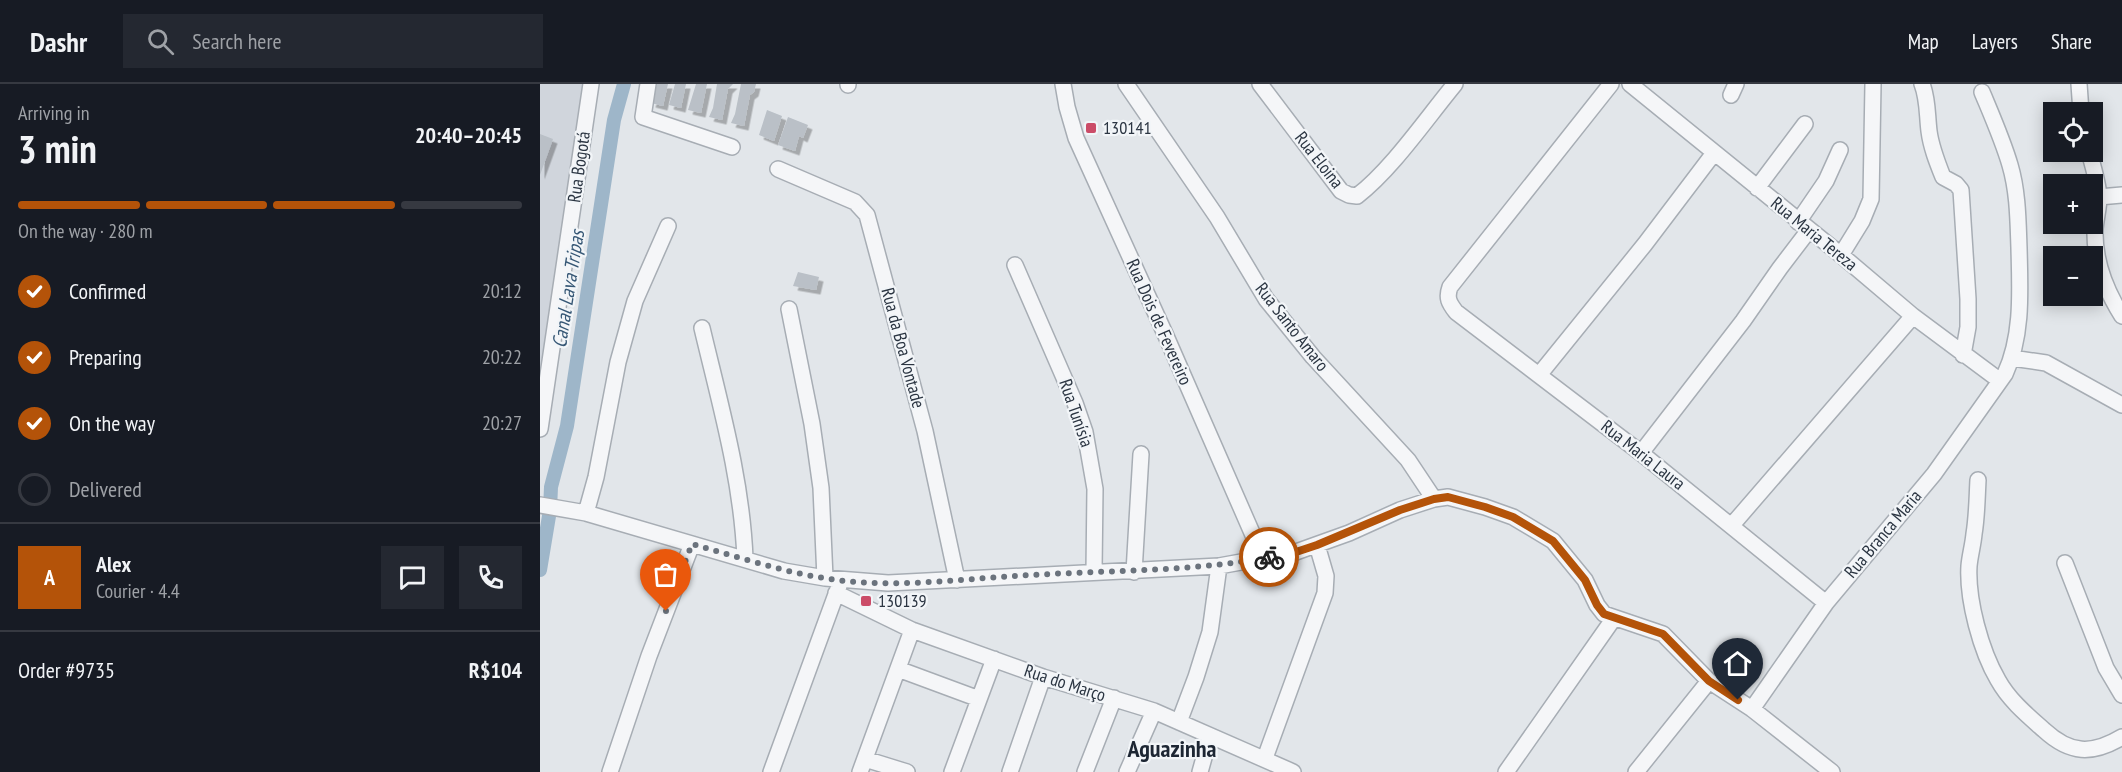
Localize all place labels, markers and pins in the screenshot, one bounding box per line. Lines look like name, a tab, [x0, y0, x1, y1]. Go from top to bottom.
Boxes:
place label: 130141	[1103, 116, 1152, 139]
marker: 130141	[1084, 121, 1098, 135]
pin	[640, 549, 691, 611]
place label: 130139	[878, 589, 927, 612]
marker: 130139	[859, 594, 873, 608]
pin	[1712, 638, 1763, 700]

